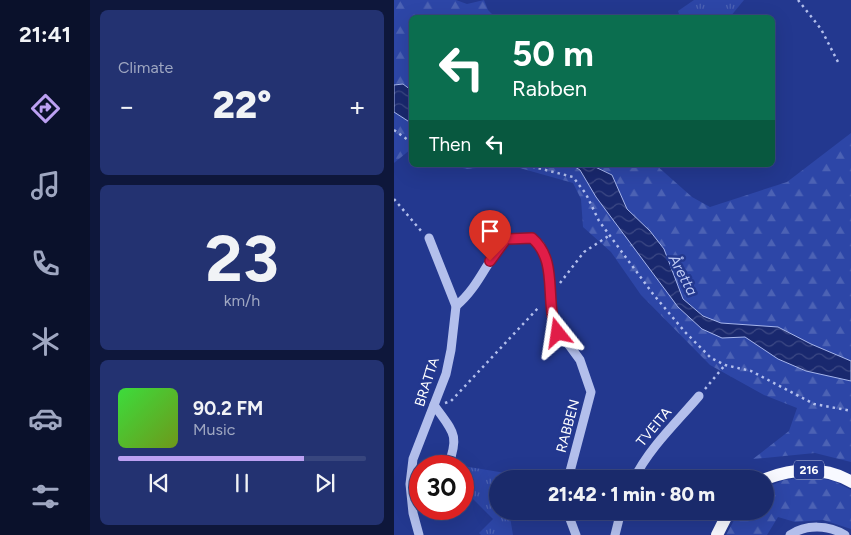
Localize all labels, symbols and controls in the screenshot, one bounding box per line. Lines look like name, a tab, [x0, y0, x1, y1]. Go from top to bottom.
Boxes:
text: 21:41	[19, 21, 71, 48]
text: 50 m	[512, 33, 594, 75]
icon: left	[429, 35, 494, 100]
text: Climate	[118, 58, 173, 77]
text: Rabben	[512, 75, 587, 102]
text: 22°	[212, 82, 272, 128]
text: −	[118, 89, 135, 123]
text: +	[349, 89, 366, 123]
icon: directions	[28, 91, 63, 126]
icon: left	[481, 130, 509, 158]
text: Then	[429, 133, 471, 156]
icon: music	[28, 168, 63, 203]
pin	[469, 210, 511, 261]
icon: arrive	[476, 217, 504, 245]
text: 23	[205, 219, 279, 297]
icon: phone	[28, 246, 63, 281]
water label: Åretta	[664, 251, 701, 299]
text: km/h	[224, 291, 260, 310]
position arrow	[531, 306, 583, 358]
icon: climate	[28, 324, 63, 359]
street label: BRATTA	[411, 355, 443, 409]
text: 90.2 FM	[193, 397, 263, 420]
street label: RABBEN	[553, 397, 583, 455]
icon: car	[28, 401, 63, 436]
street label: TVEITA	[633, 404, 676, 450]
text: Music	[193, 420, 235, 439]
speed limit sign: 30	[409, 455, 474, 520]
road number: 216	[794, 460, 824, 480]
icon: previous	[145, 469, 173, 497]
icon: pause	[228, 469, 256, 497]
icon: next	[311, 469, 339, 497]
icon: filters	[28, 479, 63, 514]
text: 21:42 · 1 min · 80 m	[548, 483, 715, 506]

